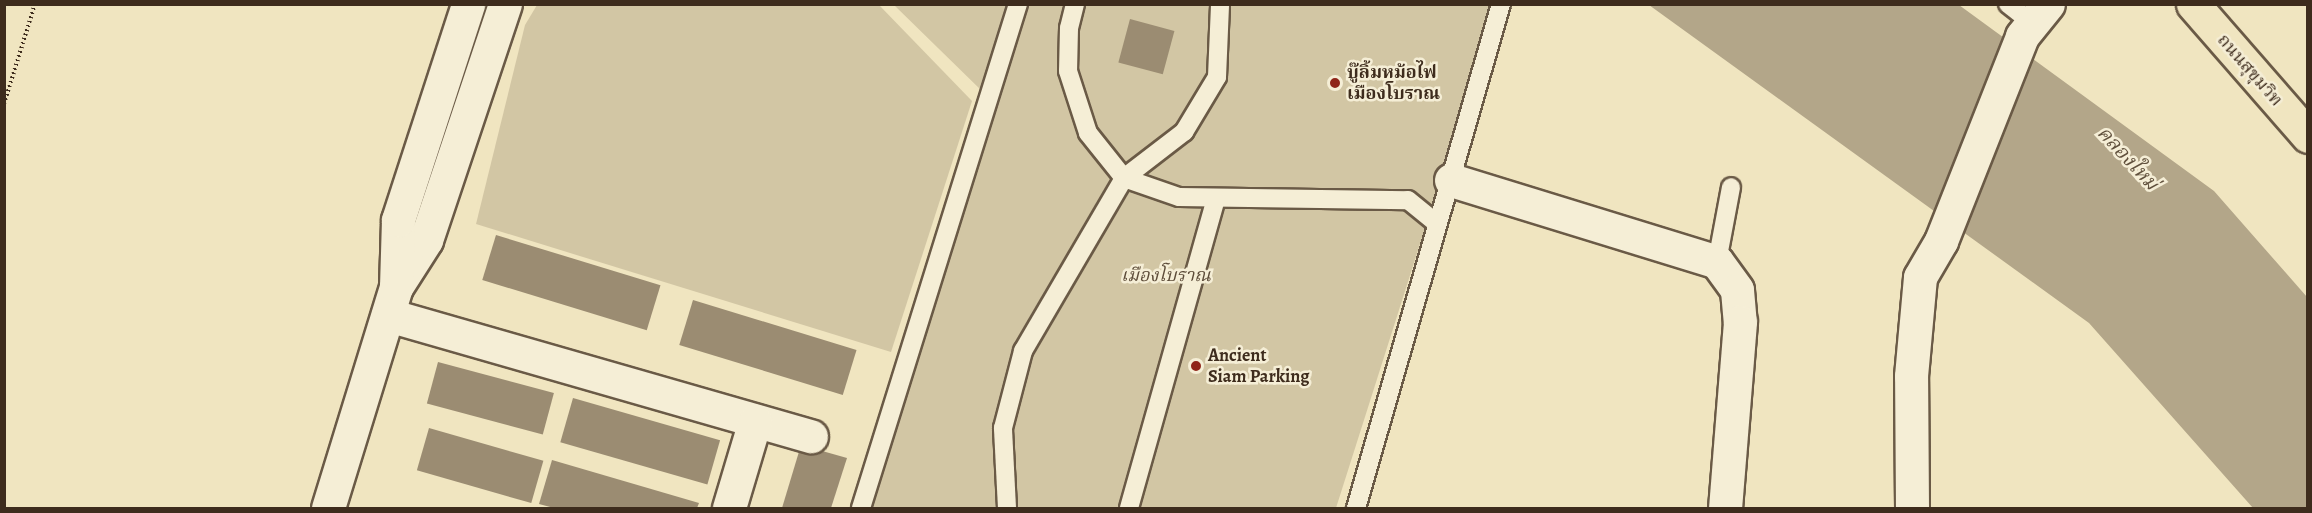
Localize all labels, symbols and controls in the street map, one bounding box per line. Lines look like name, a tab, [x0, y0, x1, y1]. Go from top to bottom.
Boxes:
street label: ถนนสุขุมวิท	[2213, 29, 2287, 111]
place label: บู๊ลิ้มหม้อไฟ เมืองโบราณ	[1347, 62, 1440, 104]
marker: บู๊ลิ้มหม้อไฟ เมืองโบราณ	[1328, 76, 1342, 90]
water label: คลองใหม่	[2092, 121, 2164, 195]
park label: เมืองโบราณ	[1121, 264, 1211, 286]
place label: Ancient Siam Parking	[1208, 345, 1309, 388]
marker: Ancient Siam Parking	[1189, 359, 1203, 373]

